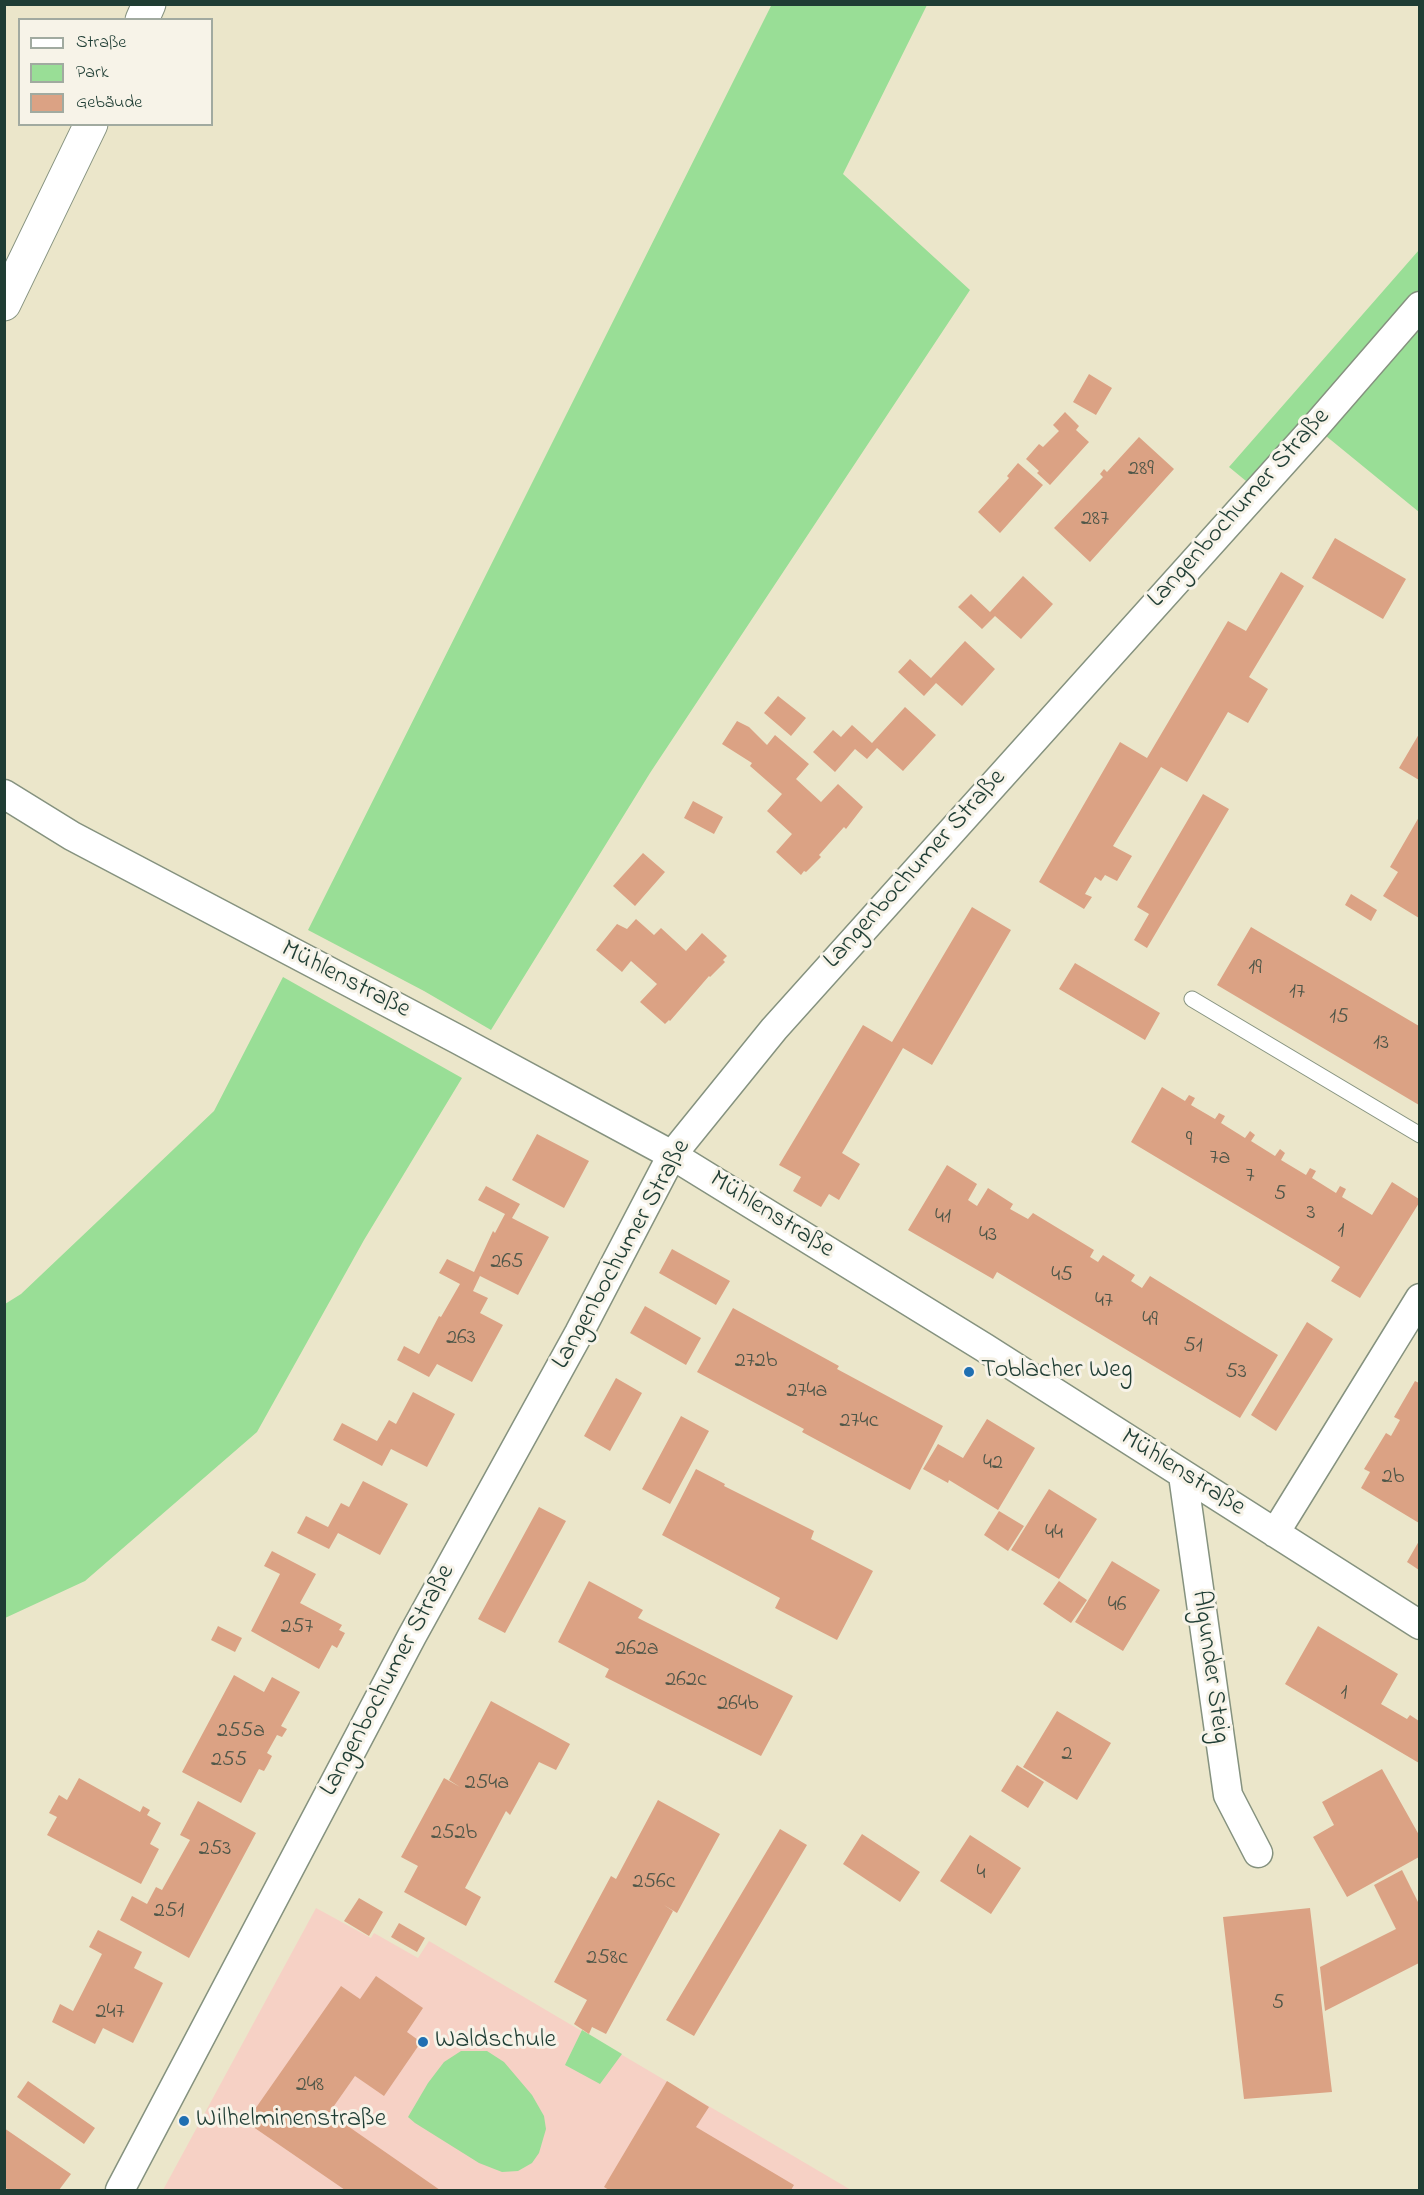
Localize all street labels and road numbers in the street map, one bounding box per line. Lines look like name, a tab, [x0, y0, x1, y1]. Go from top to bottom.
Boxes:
street label: Langenbochumer Straße	[1142, 403, 1338, 615]
street label: Langenbochumer Straße	[818, 764, 1014, 976]
street label: Mühlenstraße	[275, 935, 415, 1027]
street label: Langenbochumer Straße	[547, 1135, 699, 1375]
street label: Mühlenstraße	[703, 1165, 839, 1267]
street label: Mühlenstraße	[1114, 1423, 1250, 1525]
street label: Langenbochumer Straße	[315, 1560, 463, 1802]
street label: Algunder Steig	[1183, 1589, 1235, 1745]

